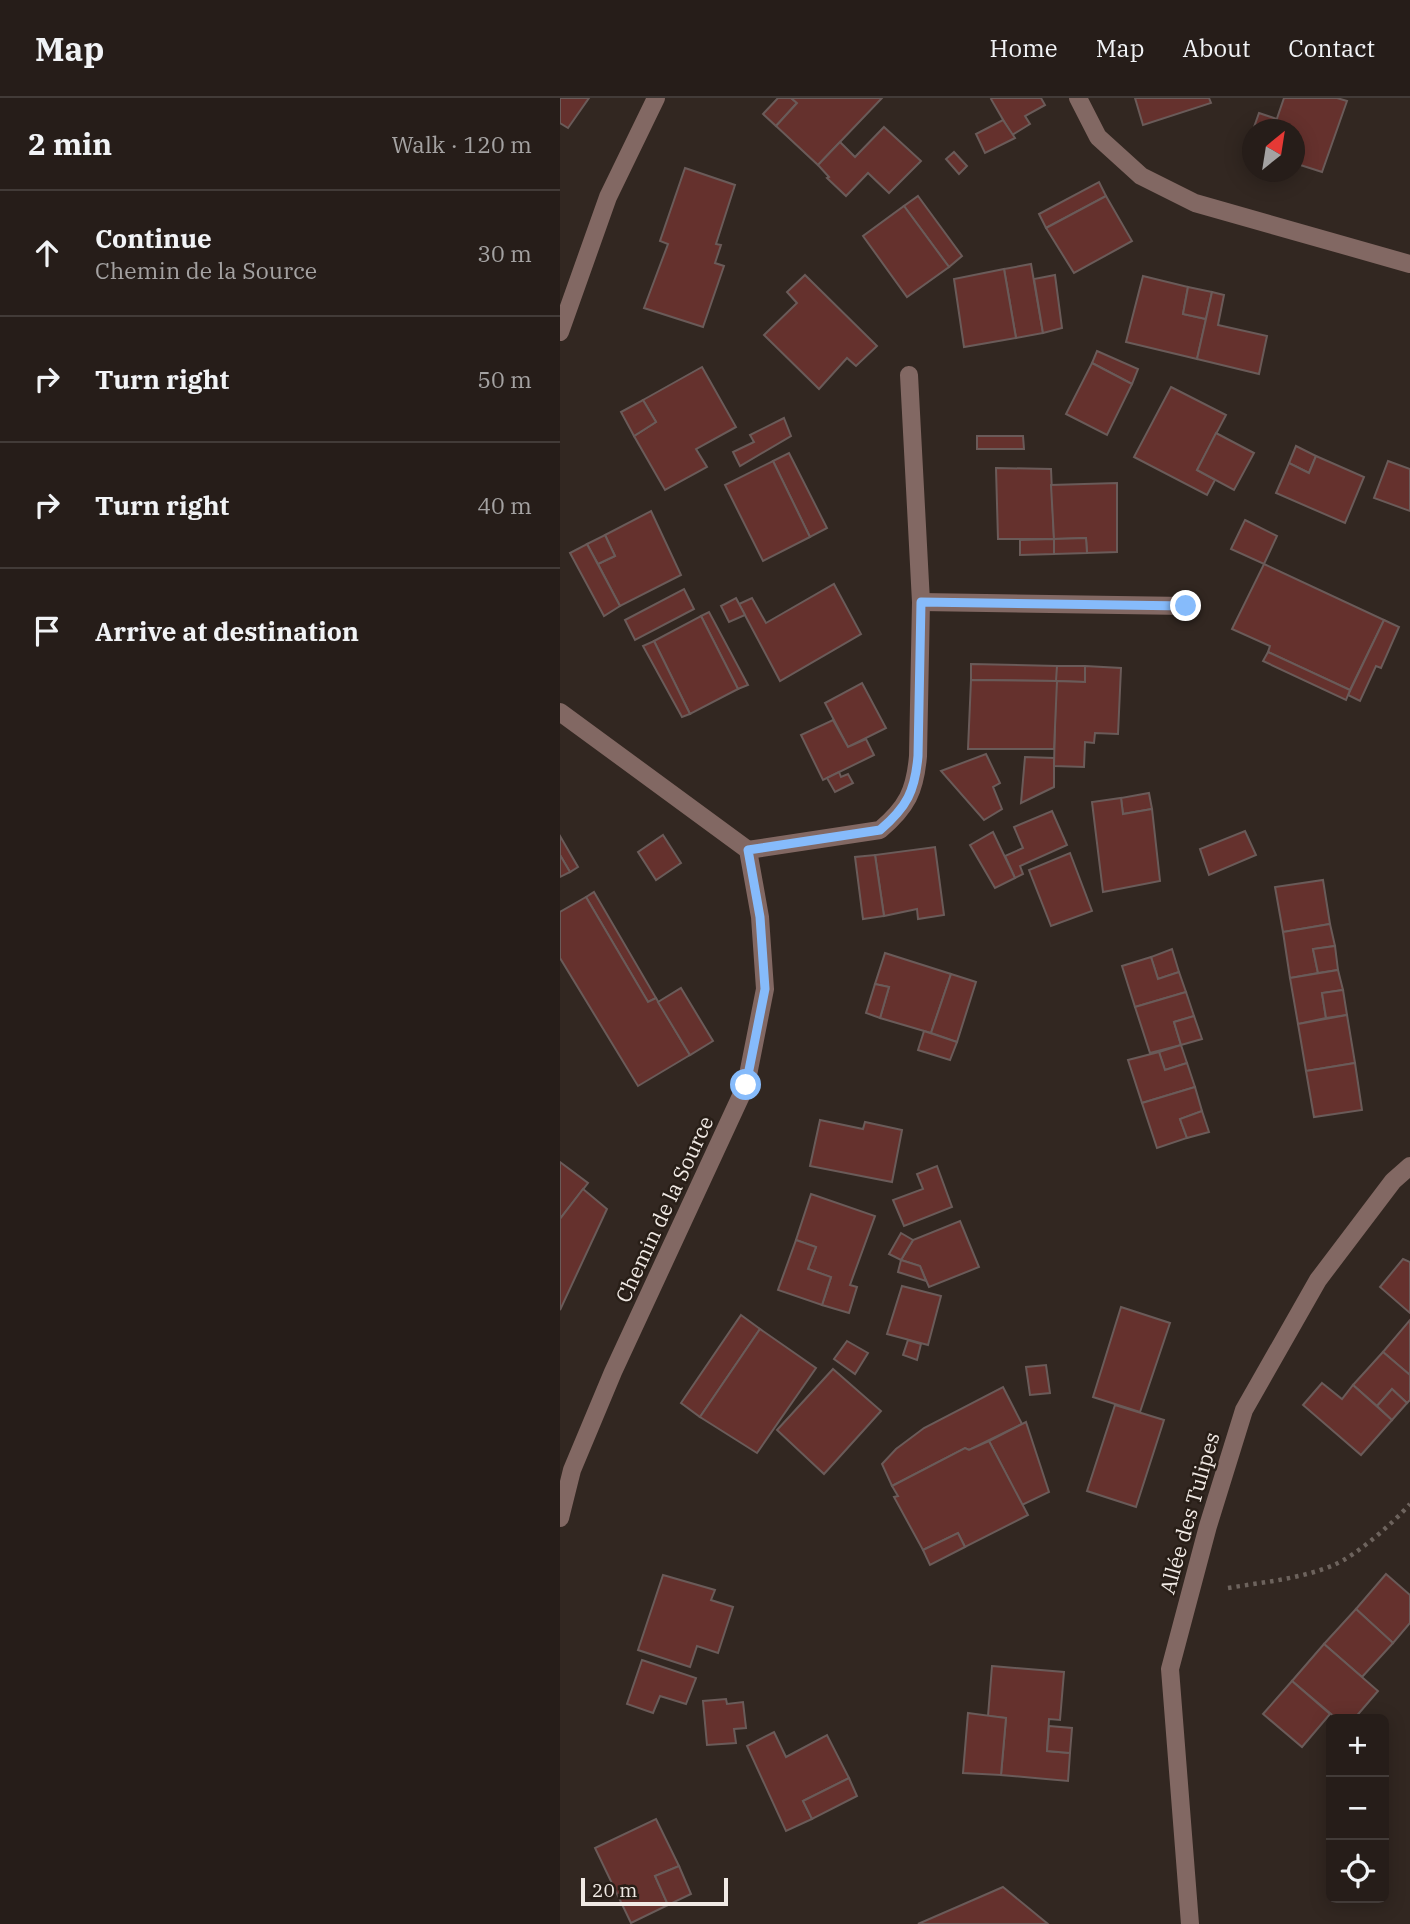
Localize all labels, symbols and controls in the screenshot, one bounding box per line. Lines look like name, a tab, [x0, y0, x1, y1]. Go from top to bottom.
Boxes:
text: Map	[35, 27, 104, 70]
text: Home	[990, 32, 1058, 64]
text: Map	[1096, 32, 1144, 64]
text: About	[1182, 32, 1250, 64]
text: Contact	[1288, 32, 1375, 64]
north arrow	[1242, 119, 1305, 182]
text: 2 min	[28, 124, 112, 163]
text: Walk · 120 m	[391, 129, 532, 159]
text: Continue	[95, 221, 212, 255]
icon: ahead	[28, 234, 66, 272]
text: 30 m	[477, 238, 532, 268]
text: Chemin de la Source	[95, 255, 317, 285]
icon: right	[28, 360, 66, 398]
text: Turn right	[95, 362, 229, 396]
text: 50 m	[477, 364, 532, 394]
icon: right	[28, 486, 66, 524]
text: Turn right	[95, 488, 229, 522]
text: 40 m	[477, 490, 532, 520]
route end	[1170, 590, 1201, 621]
icon: arrive	[28, 612, 66, 650]
text: Arrive at destination	[95, 614, 359, 648]
route start	[730, 1069, 761, 1100]
street label: Chemin de la Source	[608, 1111, 720, 1307]
street label: Allée des Tulipes	[1153, 1429, 1225, 1597]
map controls	[1326, 1714, 1389, 1903]
button: +	[1326, 1714, 1389, 1777]
button: −	[1326, 1777, 1389, 1840]
button: locate	[1326, 1840, 1389, 1903]
scale bar	[581, 1875, 728, 1907]
text: 20 m	[592, 1878, 637, 1902]

